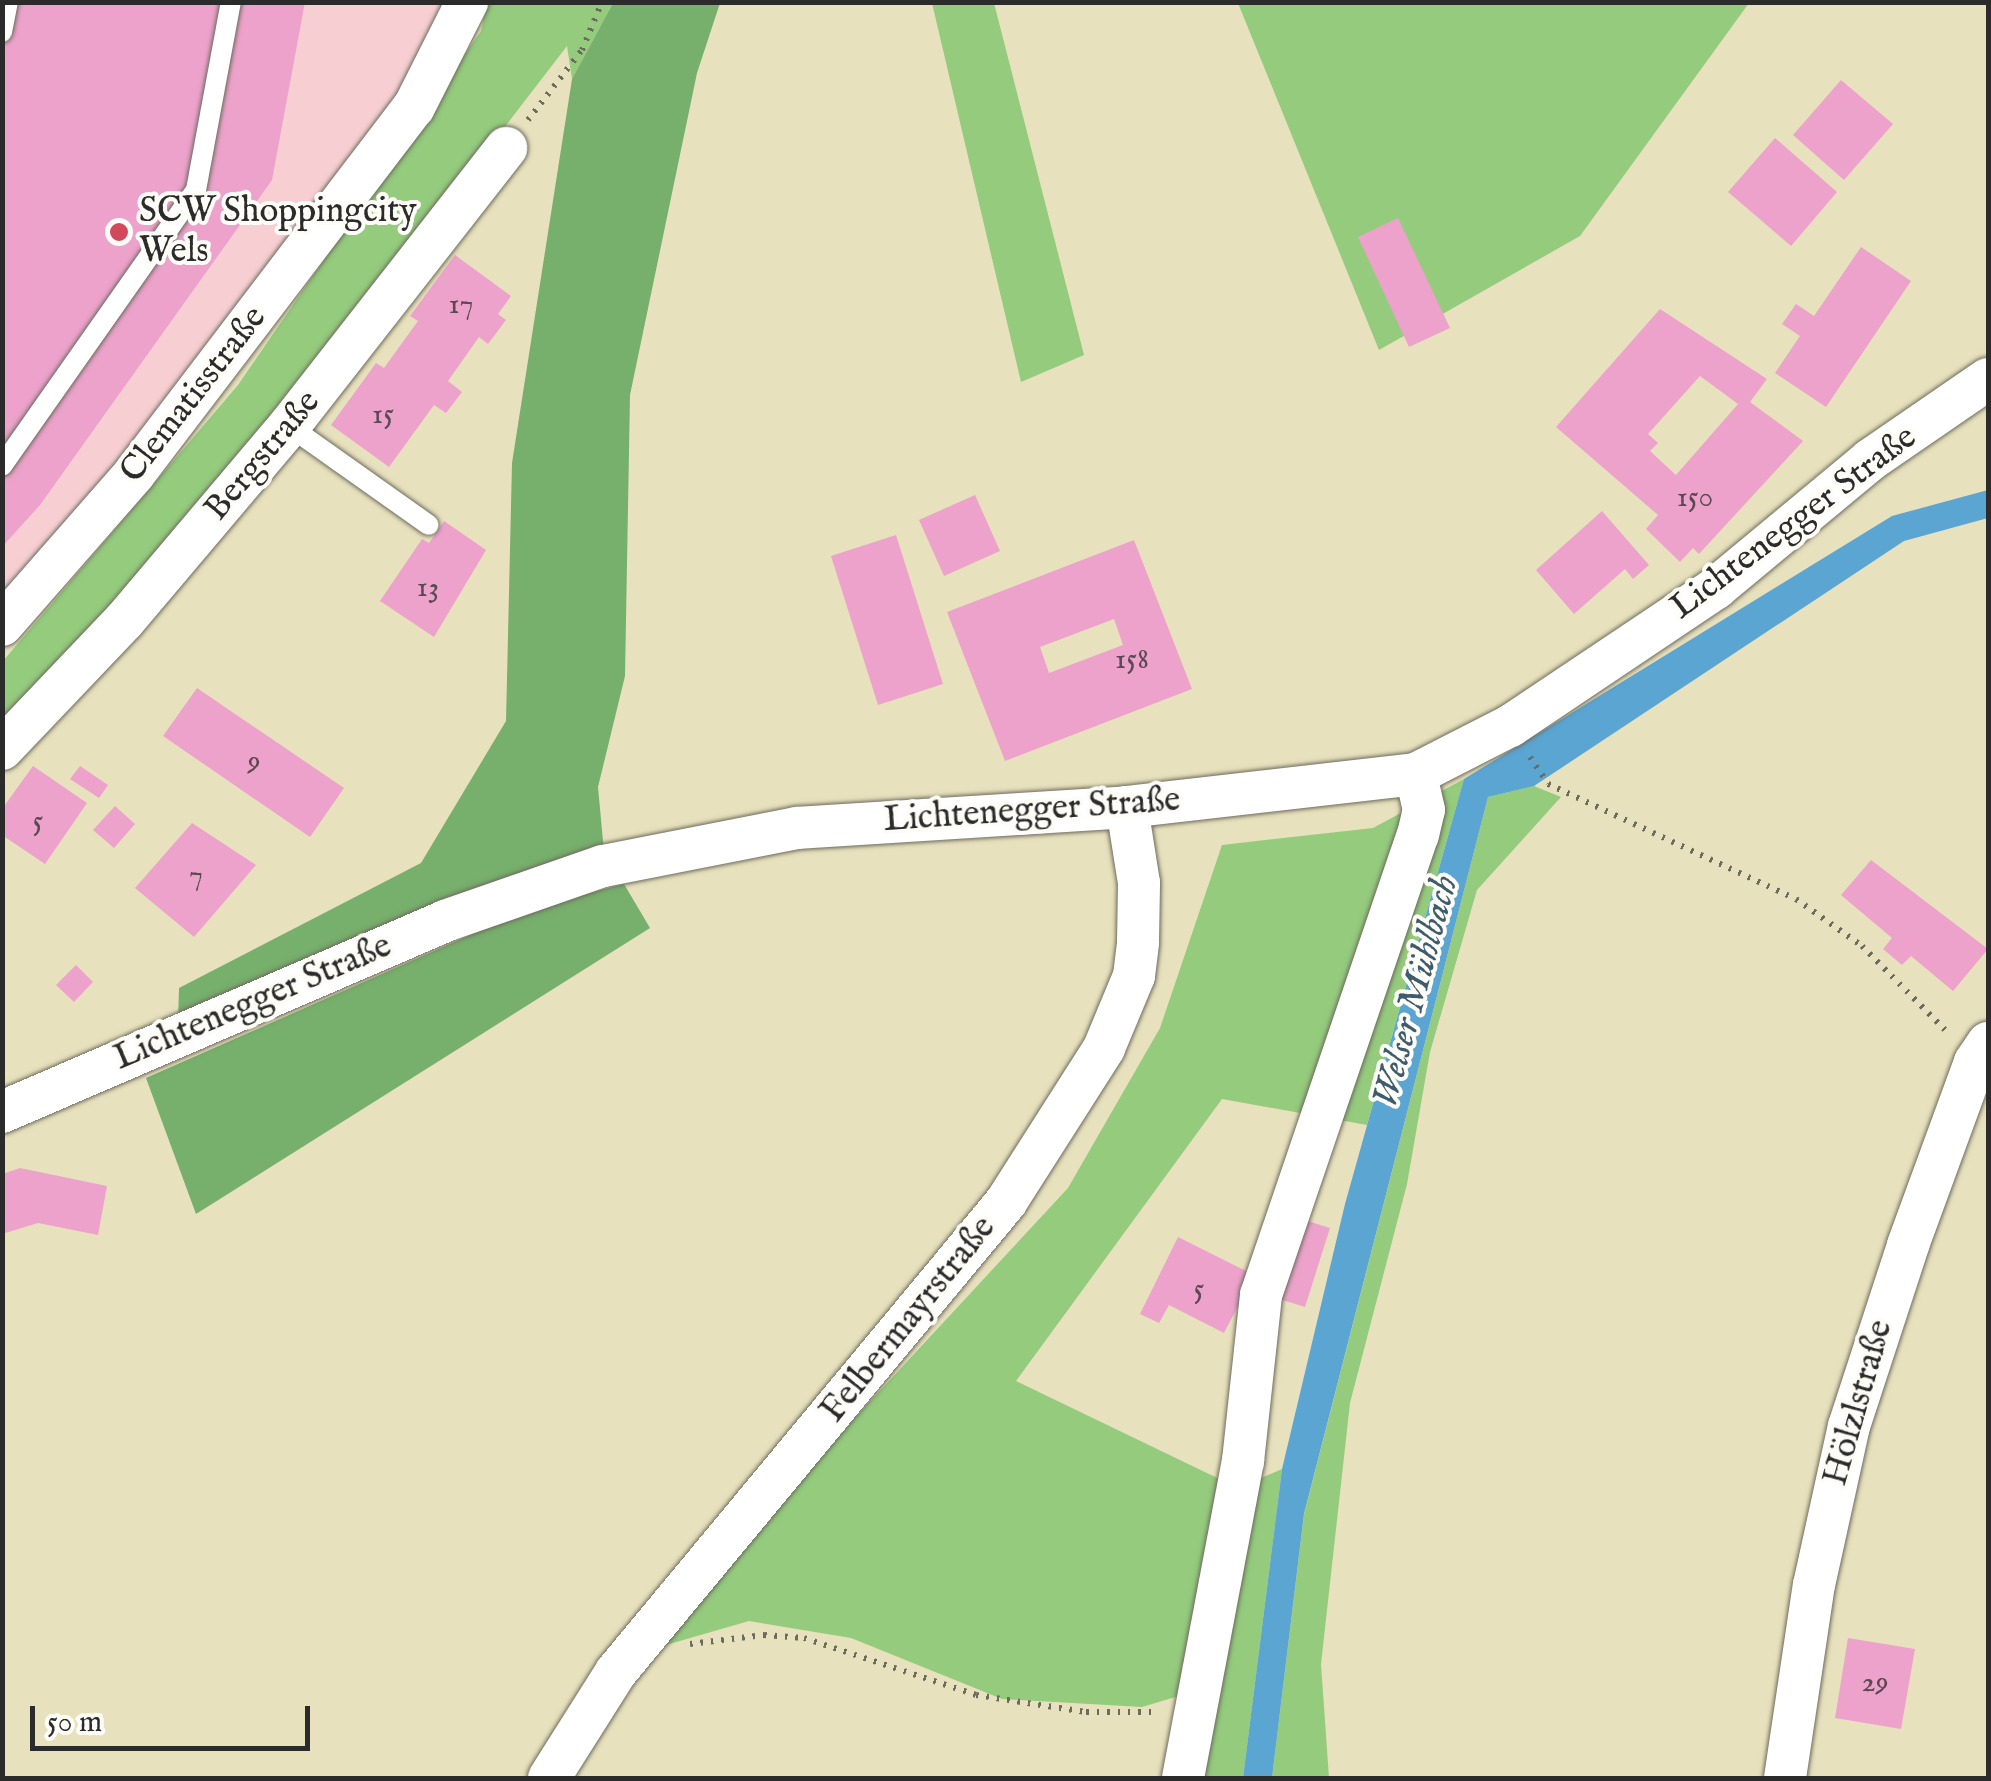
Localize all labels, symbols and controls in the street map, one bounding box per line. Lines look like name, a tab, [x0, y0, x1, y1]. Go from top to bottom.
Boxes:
place label: SCW Shoppingcity Wels	[139, 191, 417, 273]
marker: SCW Shoppingcity Wels	[108, 221, 130, 243]
house number: 17	[448, 287, 474, 323]
street label: Clematisstraße	[112, 298, 276, 492]
street label: Bergstraße	[196, 382, 330, 530]
house number: 15	[372, 397, 394, 433]
street label: Lichtenegger Straße	[1663, 417, 1925, 629]
house number: 150	[1677, 480, 1713, 516]
house number: 13	[417, 570, 439, 606]
house number: 158	[1115, 642, 1149, 678]
house number: 9	[247, 744, 261, 780]
street label: Lichtenegger Straße	[882, 780, 1182, 842]
house number: 5	[33, 804, 43, 840]
house number: 7	[189, 858, 203, 894]
water label: Welser Mühlbach	[1364, 871, 1470, 1113]
street label: Lichtenegger Straße	[108, 926, 398, 1080]
street label: Felbermayrstraße	[813, 1208, 1005, 1432]
house number: 5	[1194, 1272, 1204, 1308]
street label: Hölzlstraße	[1815, 1315, 1903, 1491]
house number: 29	[1861, 1665, 1889, 1701]
scale bar	[35, 1686, 315, 1748]
text: 50 m	[47, 1704, 102, 1742]

